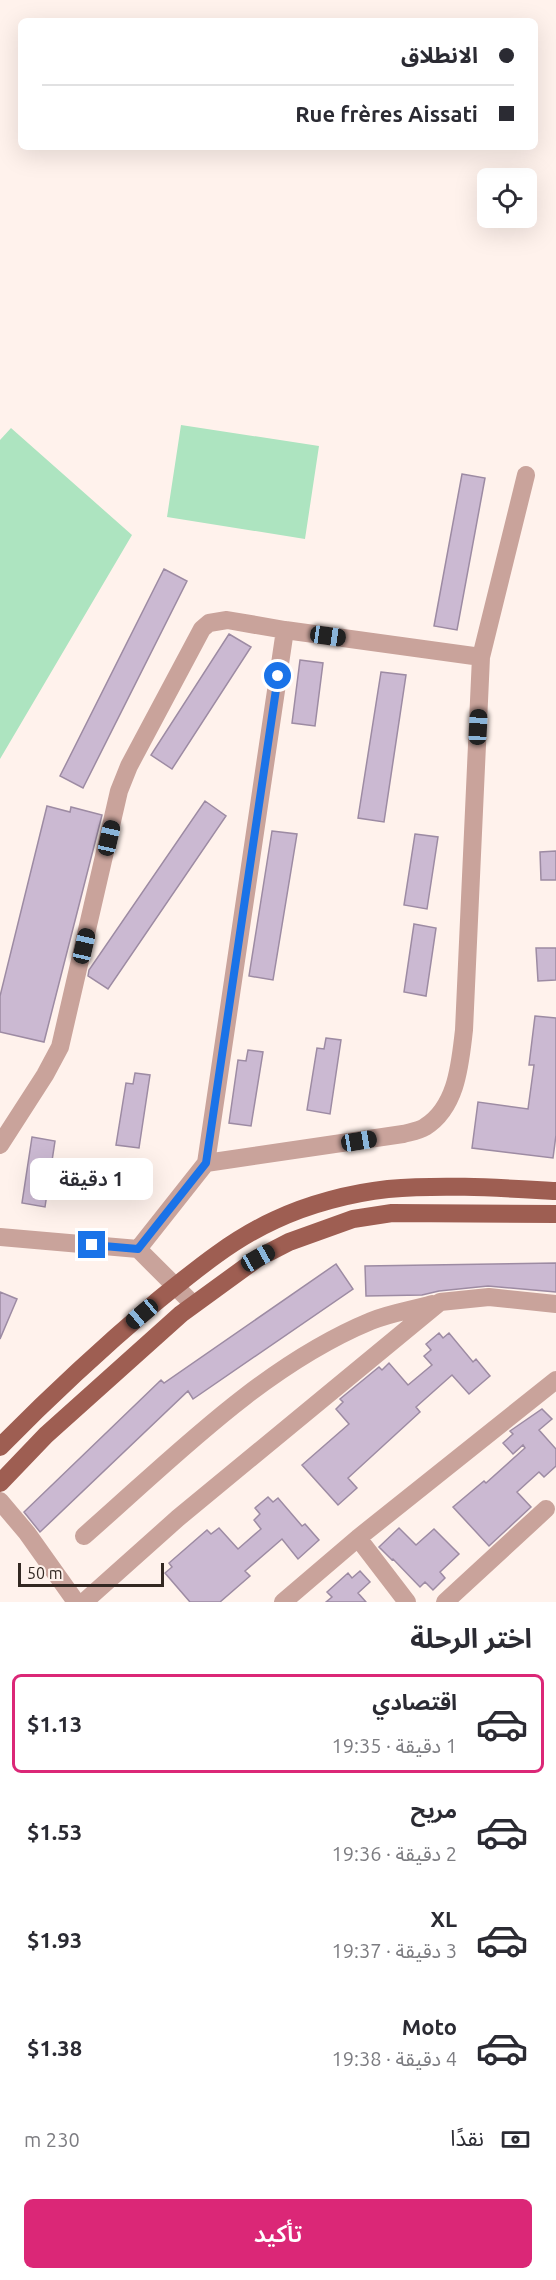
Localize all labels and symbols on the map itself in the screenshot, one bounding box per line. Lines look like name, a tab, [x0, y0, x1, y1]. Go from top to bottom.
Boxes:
car	[309, 625, 347, 647]
route start	[264, 662, 291, 689]
car	[468, 709, 488, 745]
car	[96, 818, 122, 858]
car	[71, 926, 97, 966]
car	[340, 1129, 378, 1153]
callout: 1 دقيقة	[31, 1158, 154, 1200]
route end	[78, 1231, 105, 1258]
car	[238, 1241, 278, 1275]
car	[122, 1296, 162, 1332]
scale bar	[18, 1560, 164, 1588]

